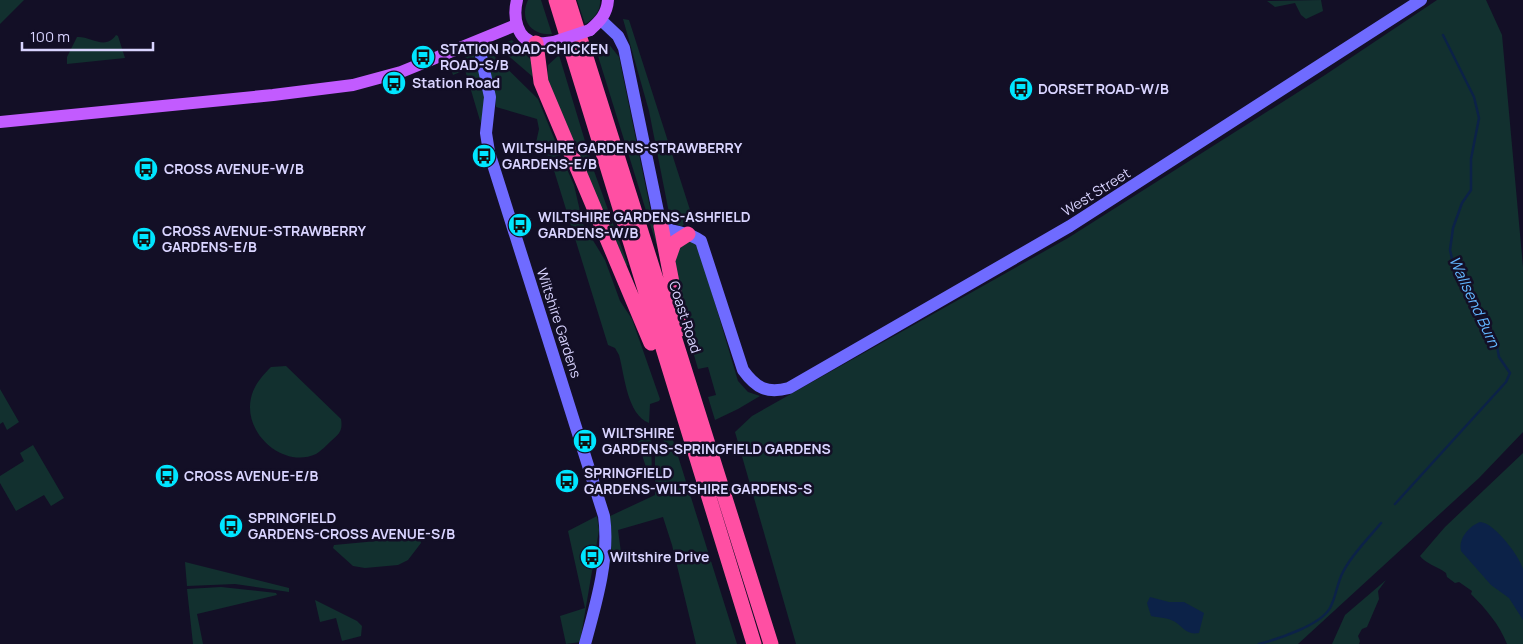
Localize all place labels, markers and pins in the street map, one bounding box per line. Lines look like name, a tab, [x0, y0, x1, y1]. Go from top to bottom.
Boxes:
place label: STATION ROAD-CHICKEN ROAD-S/B	[440, 39, 608, 74]
bus stop icon: STATION ROAD-CHICKEN ROAD-S/B	[410, 44, 436, 70]
bus stop icon: Station Road	[381, 70, 407, 96]
place label: Station Road	[412, 73, 500, 92]
bus stop icon: DORSET ROAD-W/B	[1008, 76, 1034, 102]
place label: DORSET ROAD-W/B	[1038, 79, 1169, 98]
place label: WILTSHIRE GARDENS-STRAWBERRY GARDENS-E/B	[502, 138, 743, 173]
bus stop icon: WILTSHIRE GARDENS-STRAWBERRY GARDENS-E/B	[471, 143, 497, 169]
bus stop icon: CROSS AVENUE-W/B	[133, 156, 159, 182]
place label: CROSS AVENUE-W/B	[164, 159, 304, 178]
place label: WILTSHIRE GARDENS-ASHFIELD GARDENS-W/B	[538, 207, 751, 242]
bus stop icon: WILTSHIRE GARDENS-ASHFIELD GARDENS-W/B	[507, 212, 533, 238]
place label: CROSS AVENUE-STRAWBERRY GARDENS-E/B	[162, 221, 367, 256]
bus stop icon: CROSS AVENUE-STRAWBERRY GARDENS-E/B	[131, 226, 157, 252]
place label: WILTSHIRE GARDENS-SPRINGFIELD GARDENS	[602, 423, 831, 458]
bus stop icon: WILTSHIRE GARDENS-SPRINGFIELD GARDENS	[572, 428, 598, 454]
bus stop icon: CROSS AVENUE-E/B	[154, 463, 180, 489]
place label: SPRINGFIELD GARDENS-WILTSHIRE GARDENS-S	[584, 463, 812, 498]
place label: CROSS AVENUE-E/B	[184, 466, 319, 485]
bus stop icon: SPRINGFIELD GARDENS-WILTSHIRE GARDENS-S	[554, 468, 580, 494]
place label: SPRINGFIELD GARDENS-CROSS AVENUE-S/B	[248, 508, 455, 543]
bus stop icon: SPRINGFIELD GARDENS-CROSS AVENUE-S/B	[218, 513, 244, 539]
bus stop icon: Wiltshire Drive	[579, 544, 605, 570]
place label: Wiltshire Drive	[610, 547, 709, 566]

